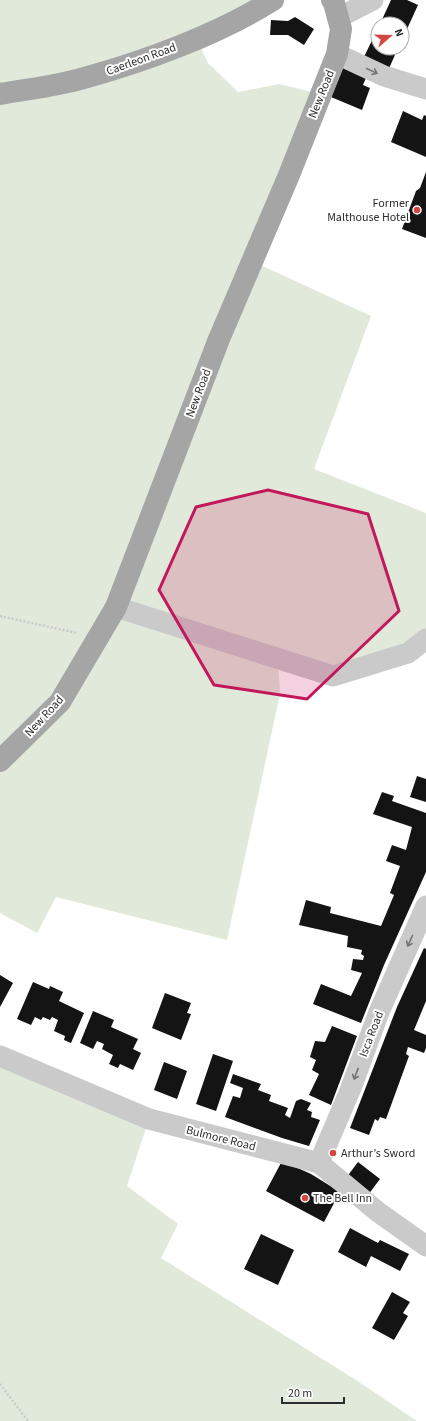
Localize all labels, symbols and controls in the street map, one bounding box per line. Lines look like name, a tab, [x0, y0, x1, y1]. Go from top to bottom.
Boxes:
north arrow	[370, 16, 410, 56]
text: N	[391, 27, 407, 39]
street label: Caerleon Road	[104, 39, 179, 80]
street label: New Road	[304, 68, 339, 121]
one-way arrow	[366, 68, 378, 75]
place label: Former Malthouse Hotel	[327, 195, 410, 226]
marker: Former Malthouse Hotel	[412, 205, 422, 215]
street label: New Road	[181, 367, 215, 420]
street label: New Road	[21, 692, 68, 741]
one-way arrow	[406, 935, 414, 947]
street label: Isca Road	[355, 1009, 388, 1060]
one-way arrow	[351, 1068, 359, 1080]
street label: Bulmore Road	[184, 1122, 258, 1155]
place label: Arthur’s Sword	[341, 1145, 415, 1162]
marker: Arthur’s Sword	[328, 1148, 338, 1158]
place label: The Bell Inn	[313, 1190, 372, 1207]
marker: The Bell Inn	[300, 1193, 310, 1203]
scale bar	[282, 1379, 344, 1405]
text: 20 m	[288, 1385, 312, 1402]

